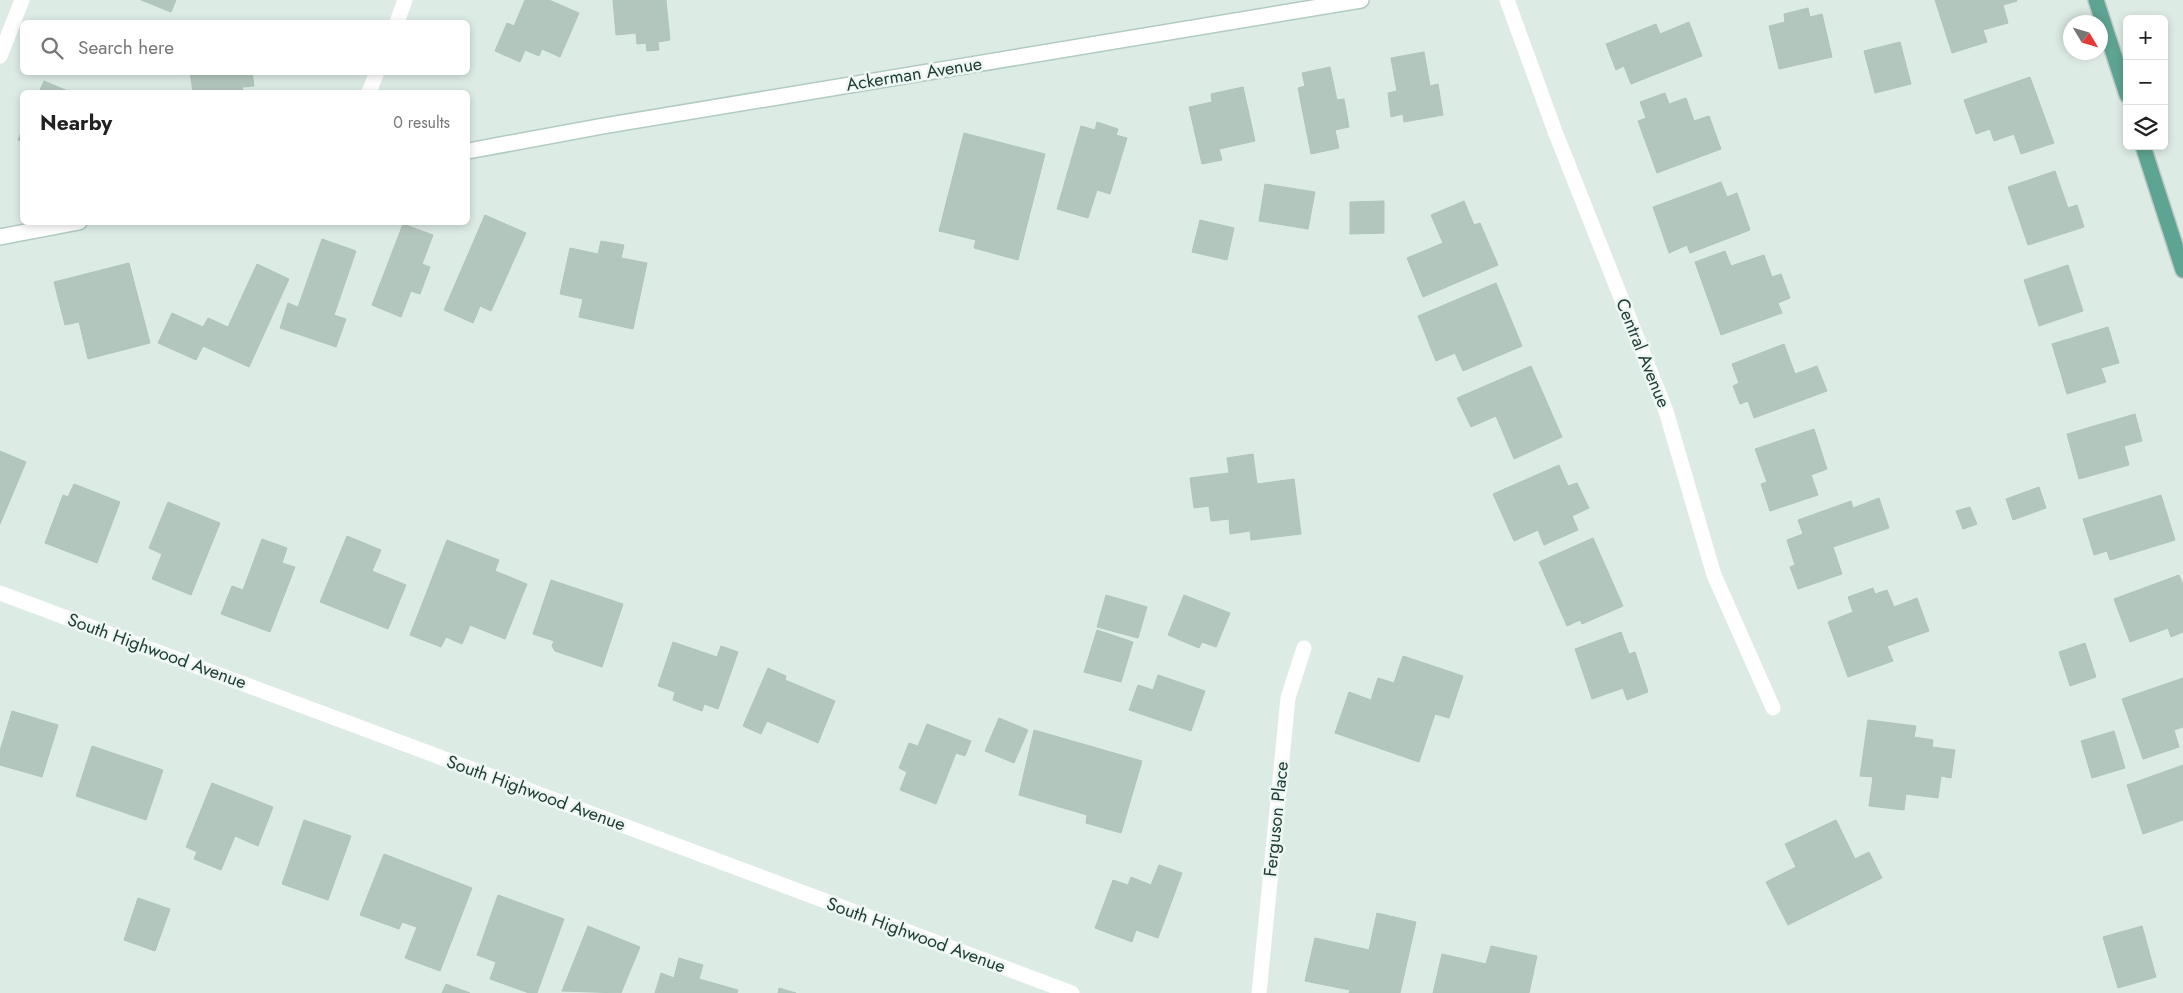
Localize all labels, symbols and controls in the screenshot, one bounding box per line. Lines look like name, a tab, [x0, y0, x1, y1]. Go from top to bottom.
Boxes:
north arrow	[2063, 15, 2108, 60]
map controls	[2123, 15, 2168, 150]
button: +	[2123, 15, 2168, 60]
search box	[20, 20, 470, 75]
icon: search	[38, 34, 66, 62]
text: Search here	[78, 34, 174, 61]
street label: Ackerman Avenue	[844, 50, 984, 98]
button: −	[2123, 60, 2168, 105]
button: layers	[2123, 105, 2168, 150]
text: Nearby	[40, 108, 112, 138]
text: 0 results	[393, 111, 450, 134]
street label: Central Avenue	[1609, 294, 1677, 412]
street label: South Highwood Avenue	[64, 606, 250, 696]
street label: South Highwood Avenue	[443, 748, 629, 838]
street label: Ferguson Place	[1257, 760, 1295, 878]
street label: South Highwood Avenue	[823, 890, 1009, 980]

